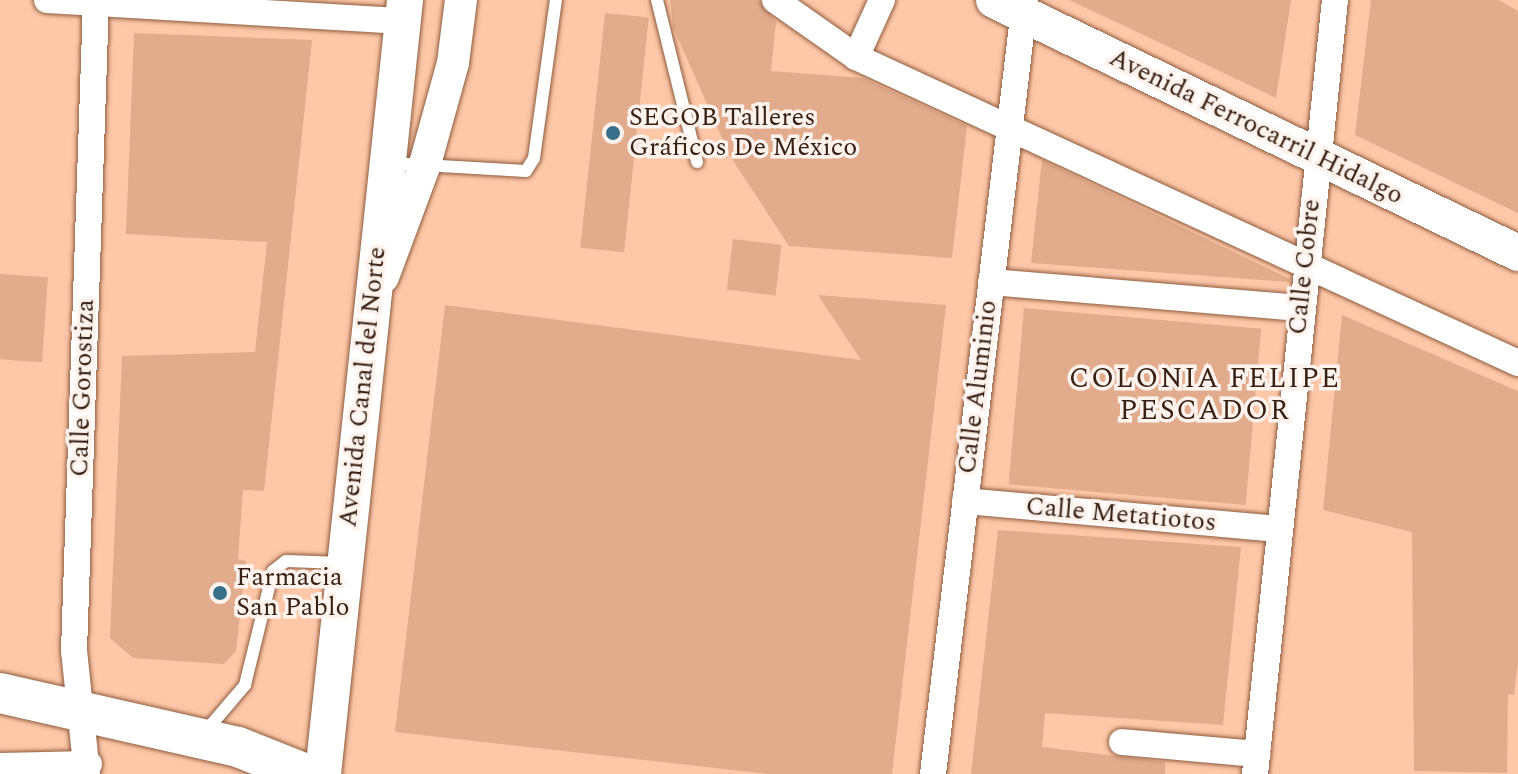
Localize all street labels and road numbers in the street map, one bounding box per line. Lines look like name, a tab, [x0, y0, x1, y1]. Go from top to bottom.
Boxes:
street label: Avenida Ferrocarril Hidalgo	[1104, 42, 1408, 212]
street label: Calle Cobre	[1282, 198, 1328, 336]
street label: Avenida Canal del Norte	[333, 245, 393, 529]
street label: Calle Aluminio	[952, 298, 1004, 476]
street label: Calle Gorostiza	[64, 299, 102, 477]
street label: Calle Metatiotos	[1024, 491, 1218, 539]

